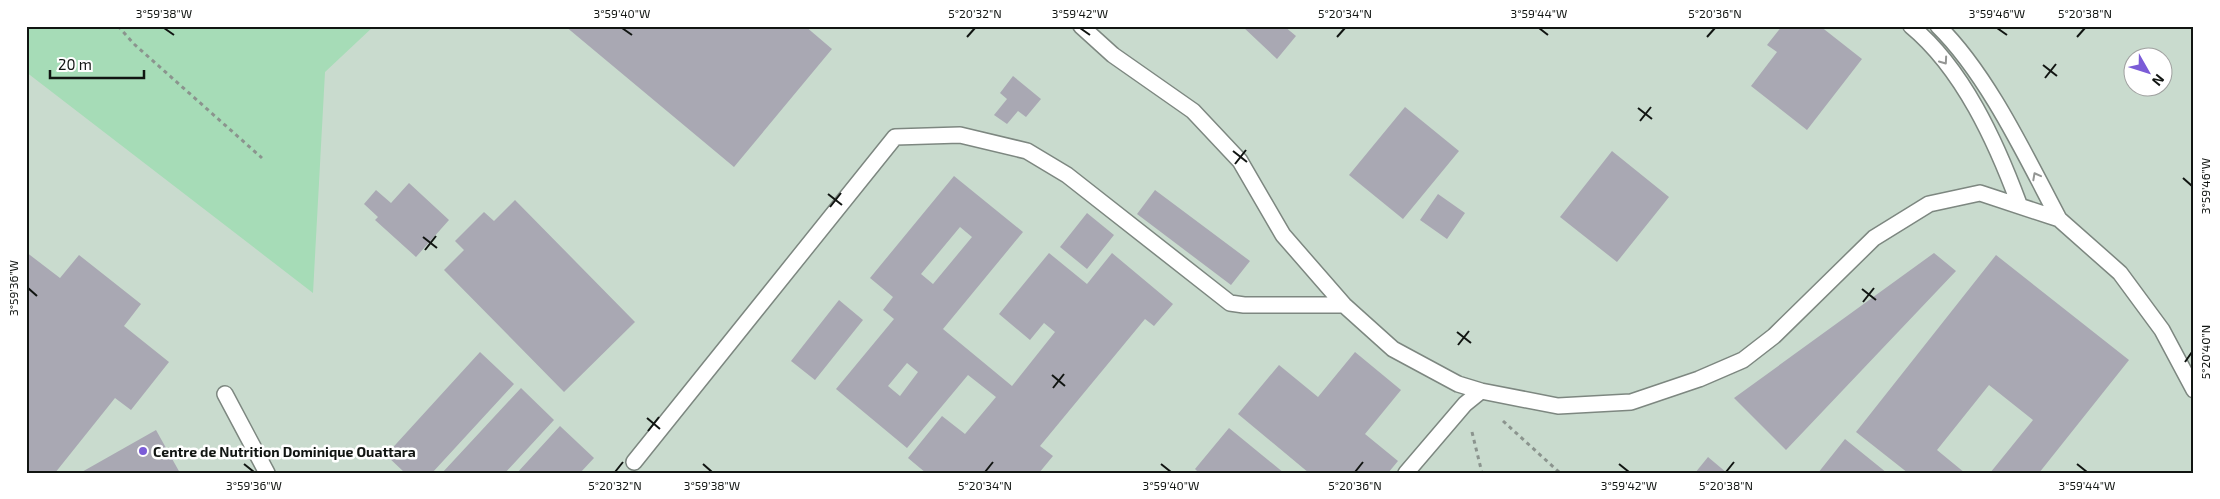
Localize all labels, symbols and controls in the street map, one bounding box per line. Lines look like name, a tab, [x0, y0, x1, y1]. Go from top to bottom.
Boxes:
text: 3°59'38"W	[136, 6, 192, 20]
text: 3°59'40"W	[594, 6, 650, 20]
text: 5°20'32"N	[948, 6, 1002, 20]
text: 3°59'42"W	[1052, 6, 1108, 20]
text: 5°20'34"N	[1318, 6, 1372, 20]
text: 3°59'44"W	[1511, 6, 1567, 20]
text: 5°20'36"N	[1688, 6, 1742, 20]
text: 3°59'46"W	[1969, 6, 2025, 20]
text: 5°20'38"N	[2058, 6, 2112, 20]
scale bar	[50, 48, 144, 80]
north arrow	[2122, 48, 2172, 98]
text: 20 m	[58, 55, 92, 73]
one-way arrow	[1938, 55, 1947, 65]
text: N	[2149, 71, 2168, 90]
text: 3°59'46"W	[2198, 158, 2212, 214]
one-way arrow	[2032, 172, 2042, 181]
text: 3°59'36"W	[6, 260, 20, 316]
text: 5°20'40"N	[2198, 325, 2212, 379]
place label: Centre de Nutrition Dominique Ouattara	[153, 443, 416, 460]
marker: Centre de Nutrition Dominique Ouattara	[137, 445, 149, 457]
text: 3°59'36"W	[226, 478, 282, 492]
text: 5°20'32"N	[588, 478, 642, 492]
text: 3°59'38"W	[684, 478, 740, 492]
text: 5°20'34"N	[958, 478, 1012, 492]
text: 3°59'40"W	[1143, 478, 1199, 492]
text: 5°20'36"N	[1328, 478, 1382, 492]
text: 3°59'42"W	[1601, 478, 1657, 492]
text: 5°20'38"N	[1699, 478, 1753, 492]
text: 3°59'44"W	[2059, 478, 2115, 492]

